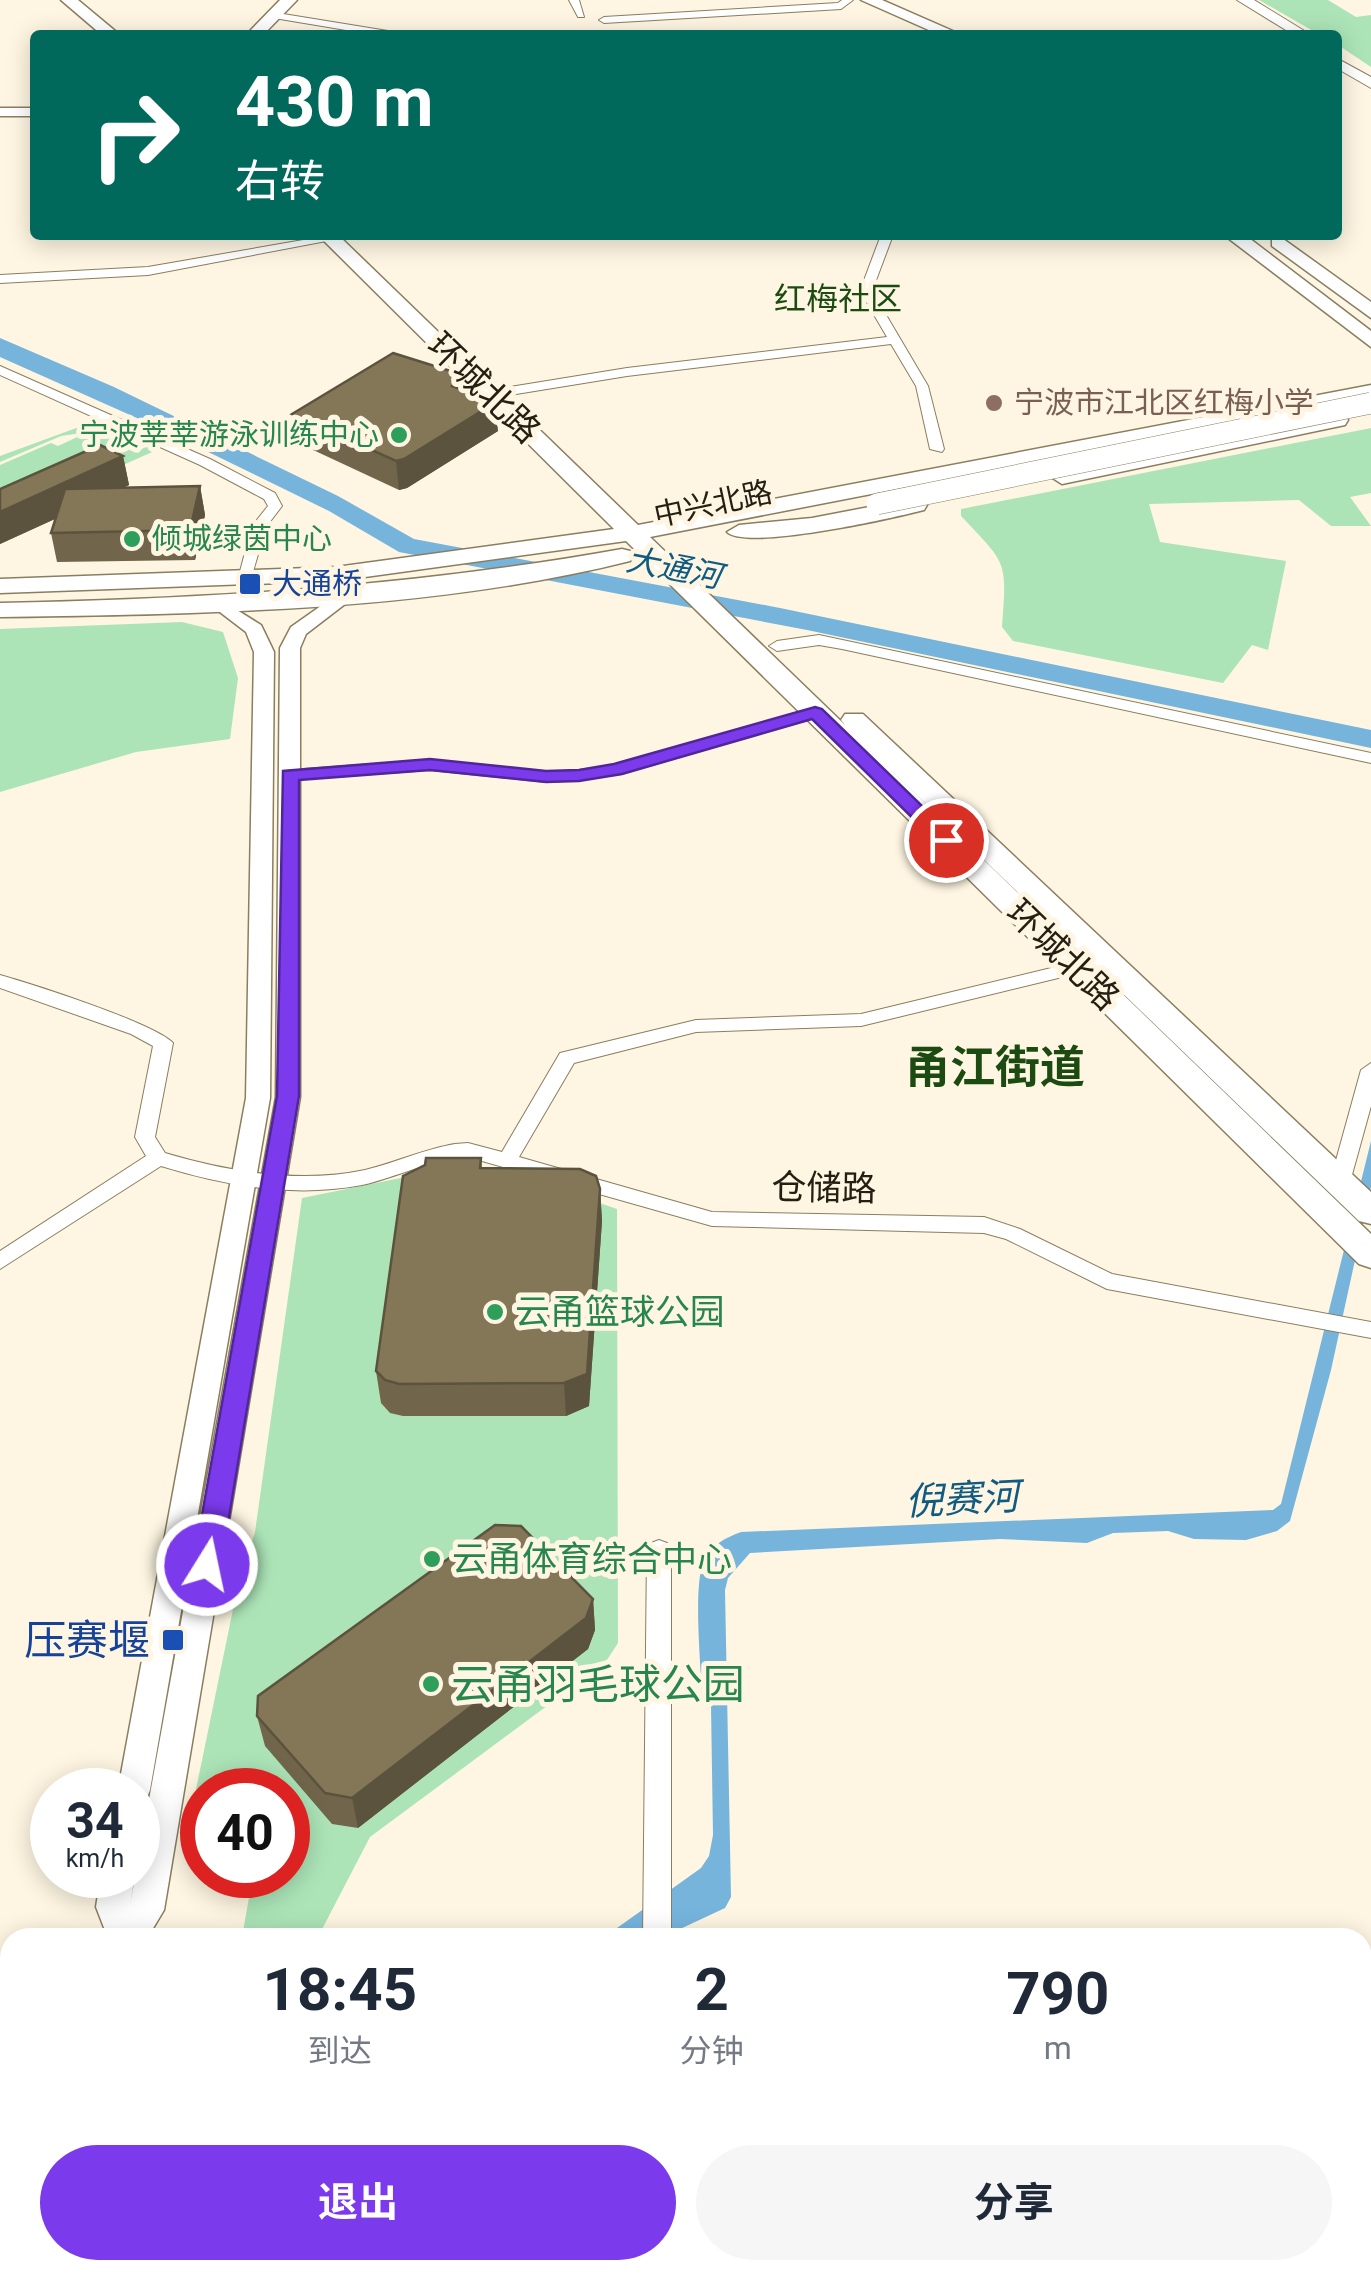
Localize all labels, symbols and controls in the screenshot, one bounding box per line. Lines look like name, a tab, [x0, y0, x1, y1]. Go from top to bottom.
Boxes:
text: 430 m	[235, 61, 434, 143]
icon: right	[70, 70, 200, 200]
text: 右转	[235, 155, 325, 208]
district label: 红梅社区	[774, 280, 902, 318]
street label: 环城北路	[419, 325, 548, 452]
place label: 宁波市江北区红梅小学	[1014, 385, 1314, 420]
marker: 宁波市江北区红梅小学	[983, 392, 1005, 414]
place label: 宁波莘莘游泳训练中心	[79, 417, 379, 452]
marker: 宁波莘莘游泳训练中心	[388, 424, 410, 446]
street label: 中兴北路	[651, 474, 775, 533]
place label: 倾城绿茵中心	[152, 521, 332, 556]
marker: 倾城绿茵中心	[121, 528, 143, 550]
water label: 大通河	[623, 540, 731, 597]
place label: 大通桥	[272, 566, 362, 601]
marker: 大通桥	[237, 571, 263, 597]
pin	[904, 798, 989, 883]
icon: arrive	[919, 813, 974, 868]
street label: 环城北路	[998, 892, 1127, 1019]
district label: 甬江街道	[905, 1041, 1085, 1094]
street label: 仓储路	[771, 1167, 877, 1210]
place label: 云甬篮球公园	[515, 1292, 725, 1333]
marker: 云甬篮球公园	[484, 1301, 506, 1323]
water label: 倪赛河	[904, 1474, 1027, 1524]
position arrow	[155, 1513, 259, 1617]
place label: 云甬体育综合中心	[452, 1539, 732, 1580]
marker: 云甬体育综合中心	[421, 1548, 443, 1570]
place label: 压赛堰	[24, 1616, 150, 1665]
marker: 压赛堰	[160, 1627, 186, 1653]
place label: 云甬羽毛球公园	[451, 1660, 745, 1709]
marker: 云甬羽毛球公园	[420, 1673, 442, 1695]
speed limit sign: 40	[180, 1768, 310, 1898]
text: 34	[66, 1792, 124, 1850]
text: km/h	[66, 1844, 124, 1873]
text: 18:45	[263, 1954, 417, 2025]
text: 2	[694, 1954, 729, 2025]
text: 790	[1006, 1958, 1109, 2029]
text: m	[1044, 2029, 1072, 2067]
text: 到达	[308, 2032, 372, 2070]
text: 分钟	[680, 2032, 744, 2070]
button: 退出	[40, 2145, 676, 2260]
button: 分享	[696, 2145, 1332, 2260]

